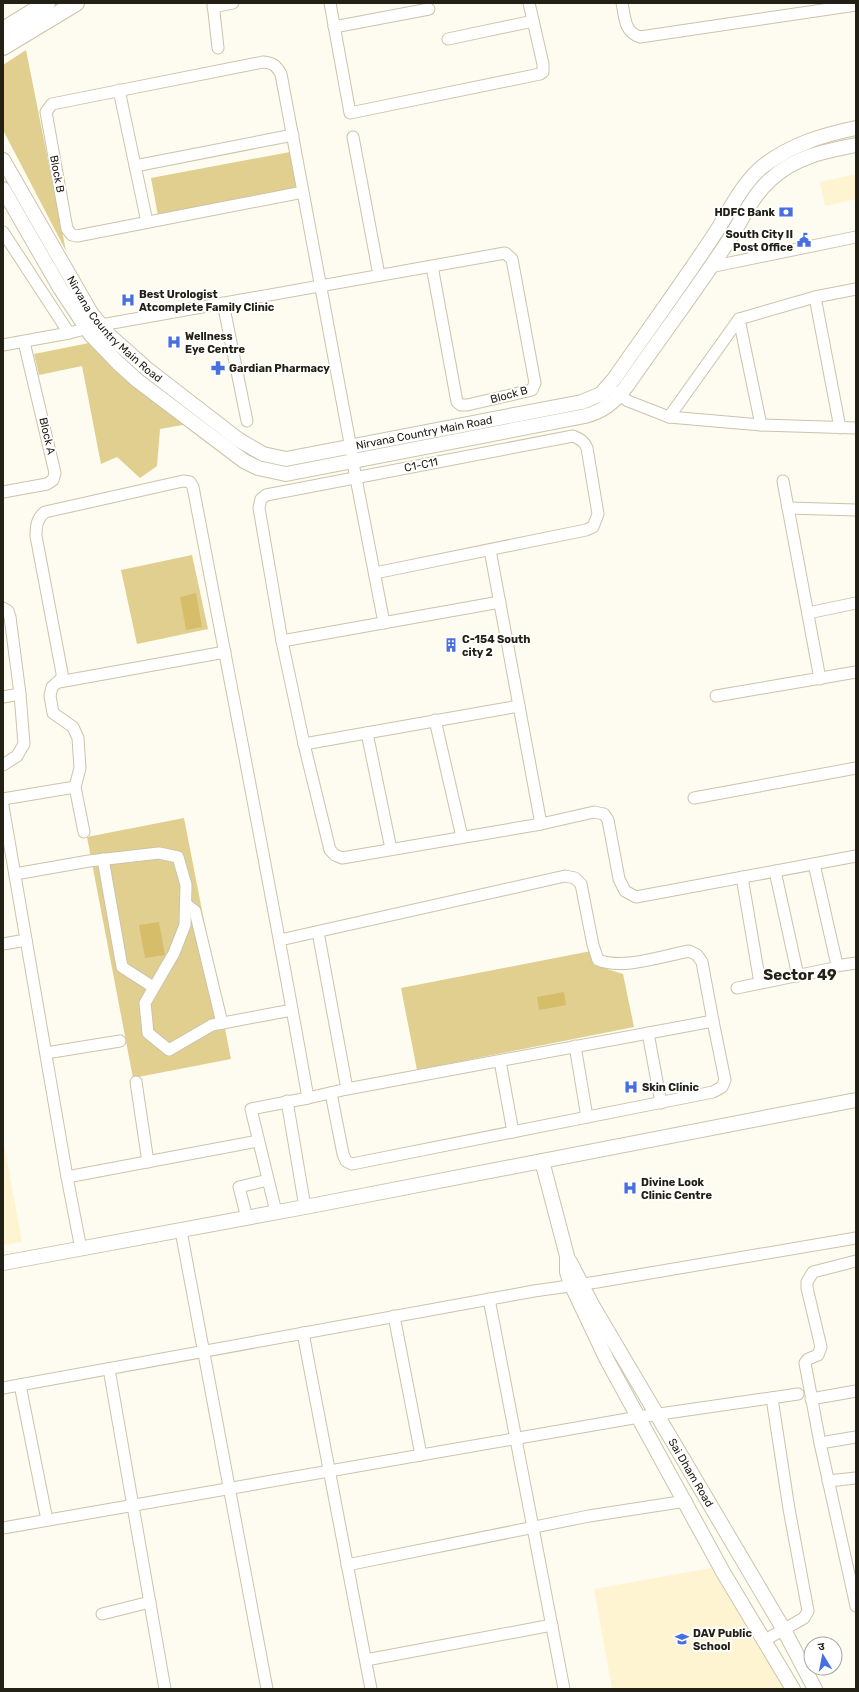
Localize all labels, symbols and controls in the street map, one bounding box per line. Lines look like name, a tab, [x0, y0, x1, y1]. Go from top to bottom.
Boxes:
street label: Block B	[47, 154, 67, 194]
bank icon: HDFC Bank	[778, 204, 794, 220]
place label: HDFC Bank	[714, 206, 776, 219]
place label: South City II Post Office	[726, 228, 793, 254]
public building icon: South City II Post Office	[796, 232, 812, 248]
street label: Nirvana Country Main Road	[64, 273, 165, 385]
place label: Best Urologist Atcomplete Family Clinic	[139, 288, 275, 314]
hospital icon: Best Urologist Atcomplete Family Clinic	[120, 292, 136, 308]
place label: Wellness Eye Centre	[185, 330, 245, 356]
hospital icon: Wellness Eye Centre	[166, 334, 182, 350]
pharmacy icon: Gardian Pharmacy	[210, 360, 226, 376]
place label: Gardian Pharmacy	[229, 362, 330, 375]
street label: Block B	[489, 384, 529, 406]
street label: Nirvana Country Main Road	[355, 413, 493, 452]
street label: Block A	[36, 416, 58, 456]
street label: C1-C11	[403, 455, 439, 475]
place label: C-154 South city 2	[462, 633, 530, 659]
building icon: C-154 South city 2	[443, 637, 459, 653]
district label: Sector 49	[763, 966, 837, 984]
hospital icon: Skin Clinic	[623, 1079, 639, 1095]
place label: Skin Clinic	[642, 1081, 700, 1094]
place label: Divine Look Clinic Centre	[641, 1176, 712, 1202]
hospital icon: Divine Look Clinic Centre	[622, 1180, 638, 1196]
street label: Sai Dham Road	[666, 1436, 716, 1509]
place label: DAV Public School	[693, 1627, 752, 1653]
school or university icon: DAV Public School	[674, 1631, 690, 1647]
north arrow	[803, 1636, 843, 1676]
text: उ	[817, 1640, 826, 1654]

